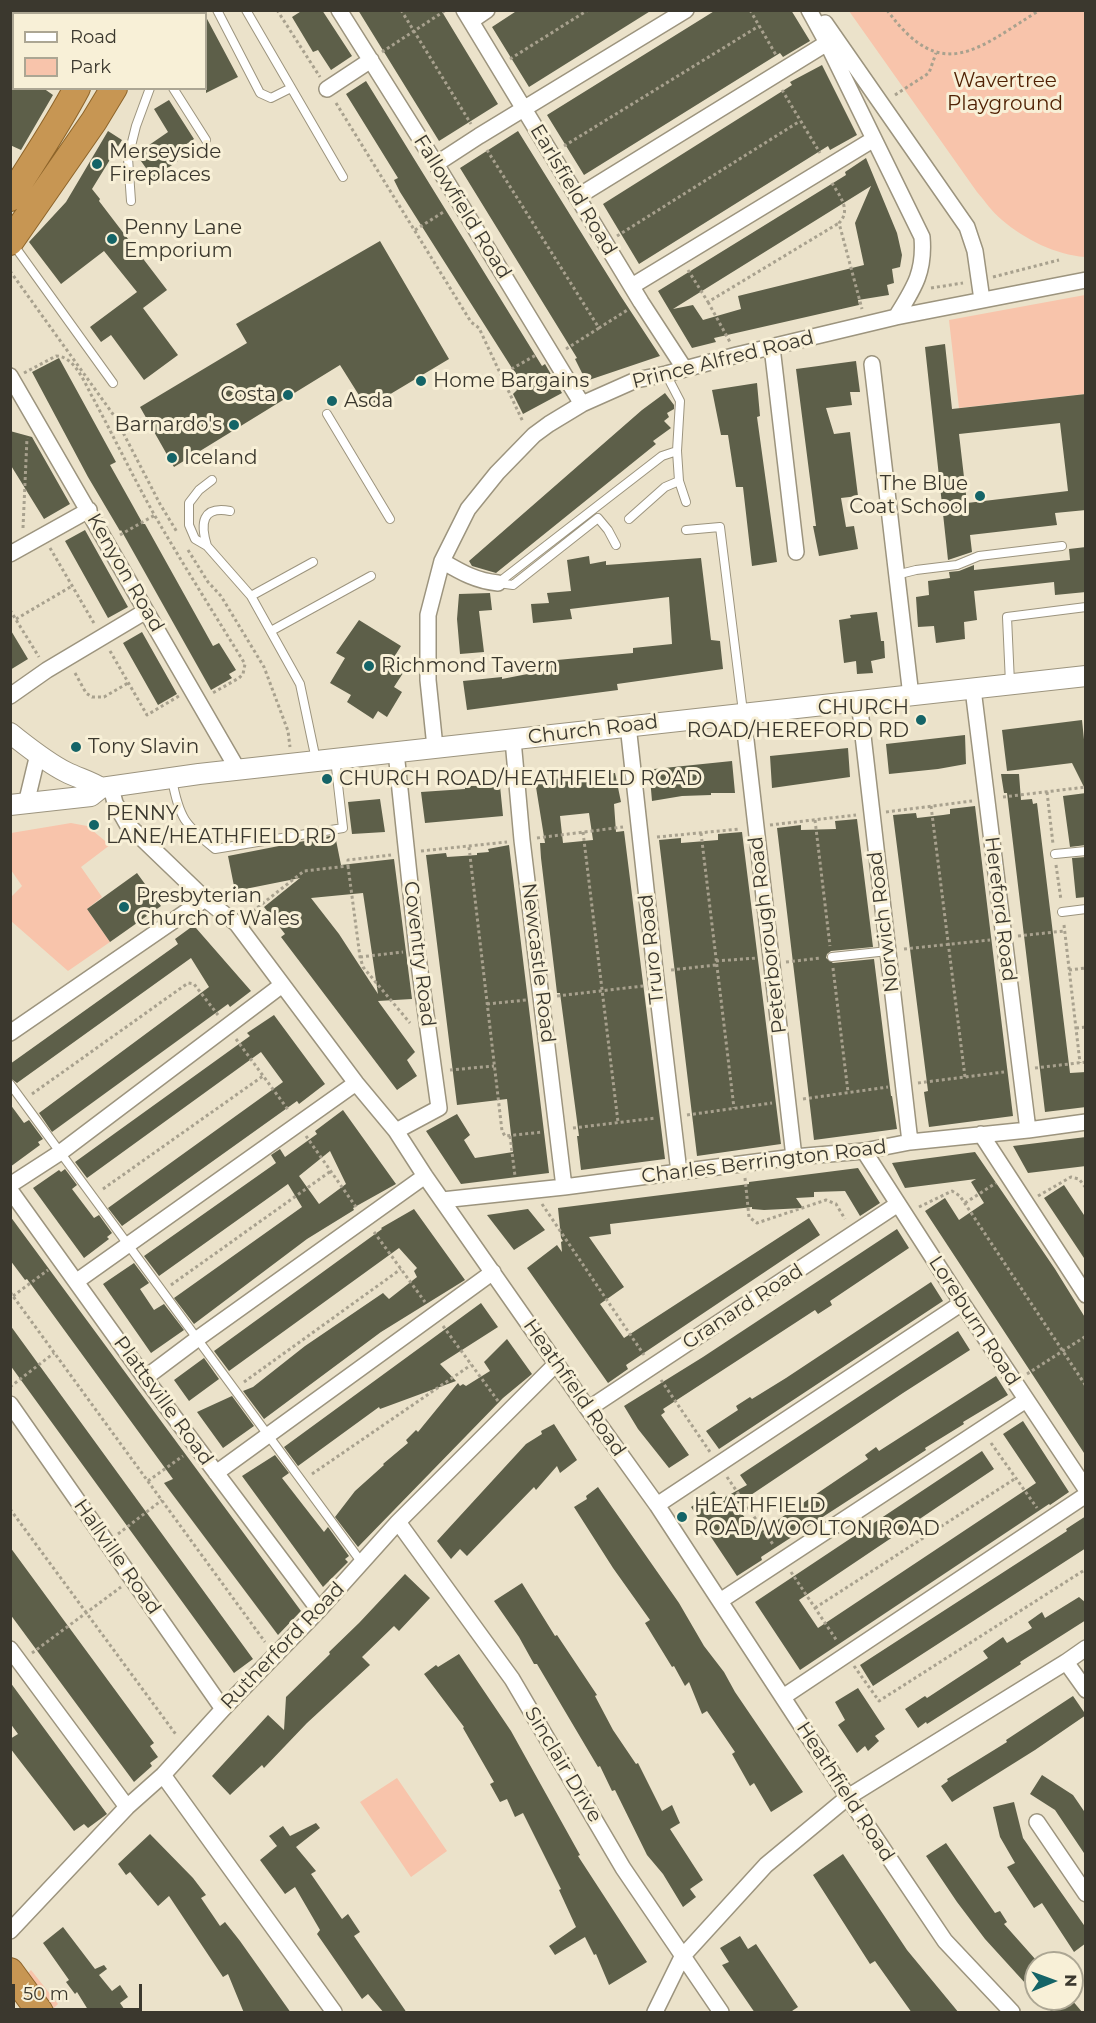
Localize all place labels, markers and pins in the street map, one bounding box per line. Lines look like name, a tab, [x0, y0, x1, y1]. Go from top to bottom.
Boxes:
place label: Merseyside Fireplaces	[109, 140, 221, 187]
marker: Merseyside Fireplaces	[90, 157, 104, 171]
place label: Penny Lane Emporium	[124, 216, 242, 263]
marker: Penny Lane Emporium	[105, 232, 119, 246]
place label: Home Bargains	[433, 369, 589, 393]
marker: Home Bargains	[414, 374, 428, 388]
place label: Costa	[220, 383, 276, 407]
marker: Costa	[281, 388, 295, 402]
place label: Asda	[344, 389, 393, 413]
marker: Asda	[325, 394, 339, 408]
place label: Barnardo's	[115, 413, 222, 437]
marker: Barnardo's	[227, 418, 241, 432]
place label: Iceland	[184, 446, 257, 470]
marker: Iceland	[165, 451, 179, 465]
place label: The Blue Coat School	[849, 472, 968, 519]
marker: The Blue Coat School	[973, 489, 987, 503]
place label: Richmond Tavern	[381, 654, 558, 678]
marker: Richmond Tavern	[362, 659, 376, 673]
place label: CHURCH ROAD/HEREFORD RD	[687, 696, 909, 743]
marker: CHURCH ROAD/HEREFORD RD	[914, 713, 928, 727]
place label: Tony Slavin	[88, 735, 199, 759]
marker: Tony Slavin	[69, 740, 83, 754]
place label: CHURCH ROAD/HEATHFIELD ROAD	[339, 767, 702, 791]
marker: CHURCH ROAD/HEATHFIELD ROAD	[320, 772, 334, 786]
place label: PENNY LANE/HEATHFIELD RD	[106, 802, 336, 849]
marker: PENNY LANE/HEATHFIELD RD	[87, 818, 101, 832]
place label: Presbyterian Church of Wales	[136, 884, 299, 931]
marker: Presbyterian Church of Wales	[117, 900, 131, 914]
place label: HEATHFIELD ROAD/WOOLTON ROAD	[694, 1494, 940, 1541]
marker: HEATHFIELD ROAD/WOOLTON ROAD	[675, 1510, 689, 1524]

